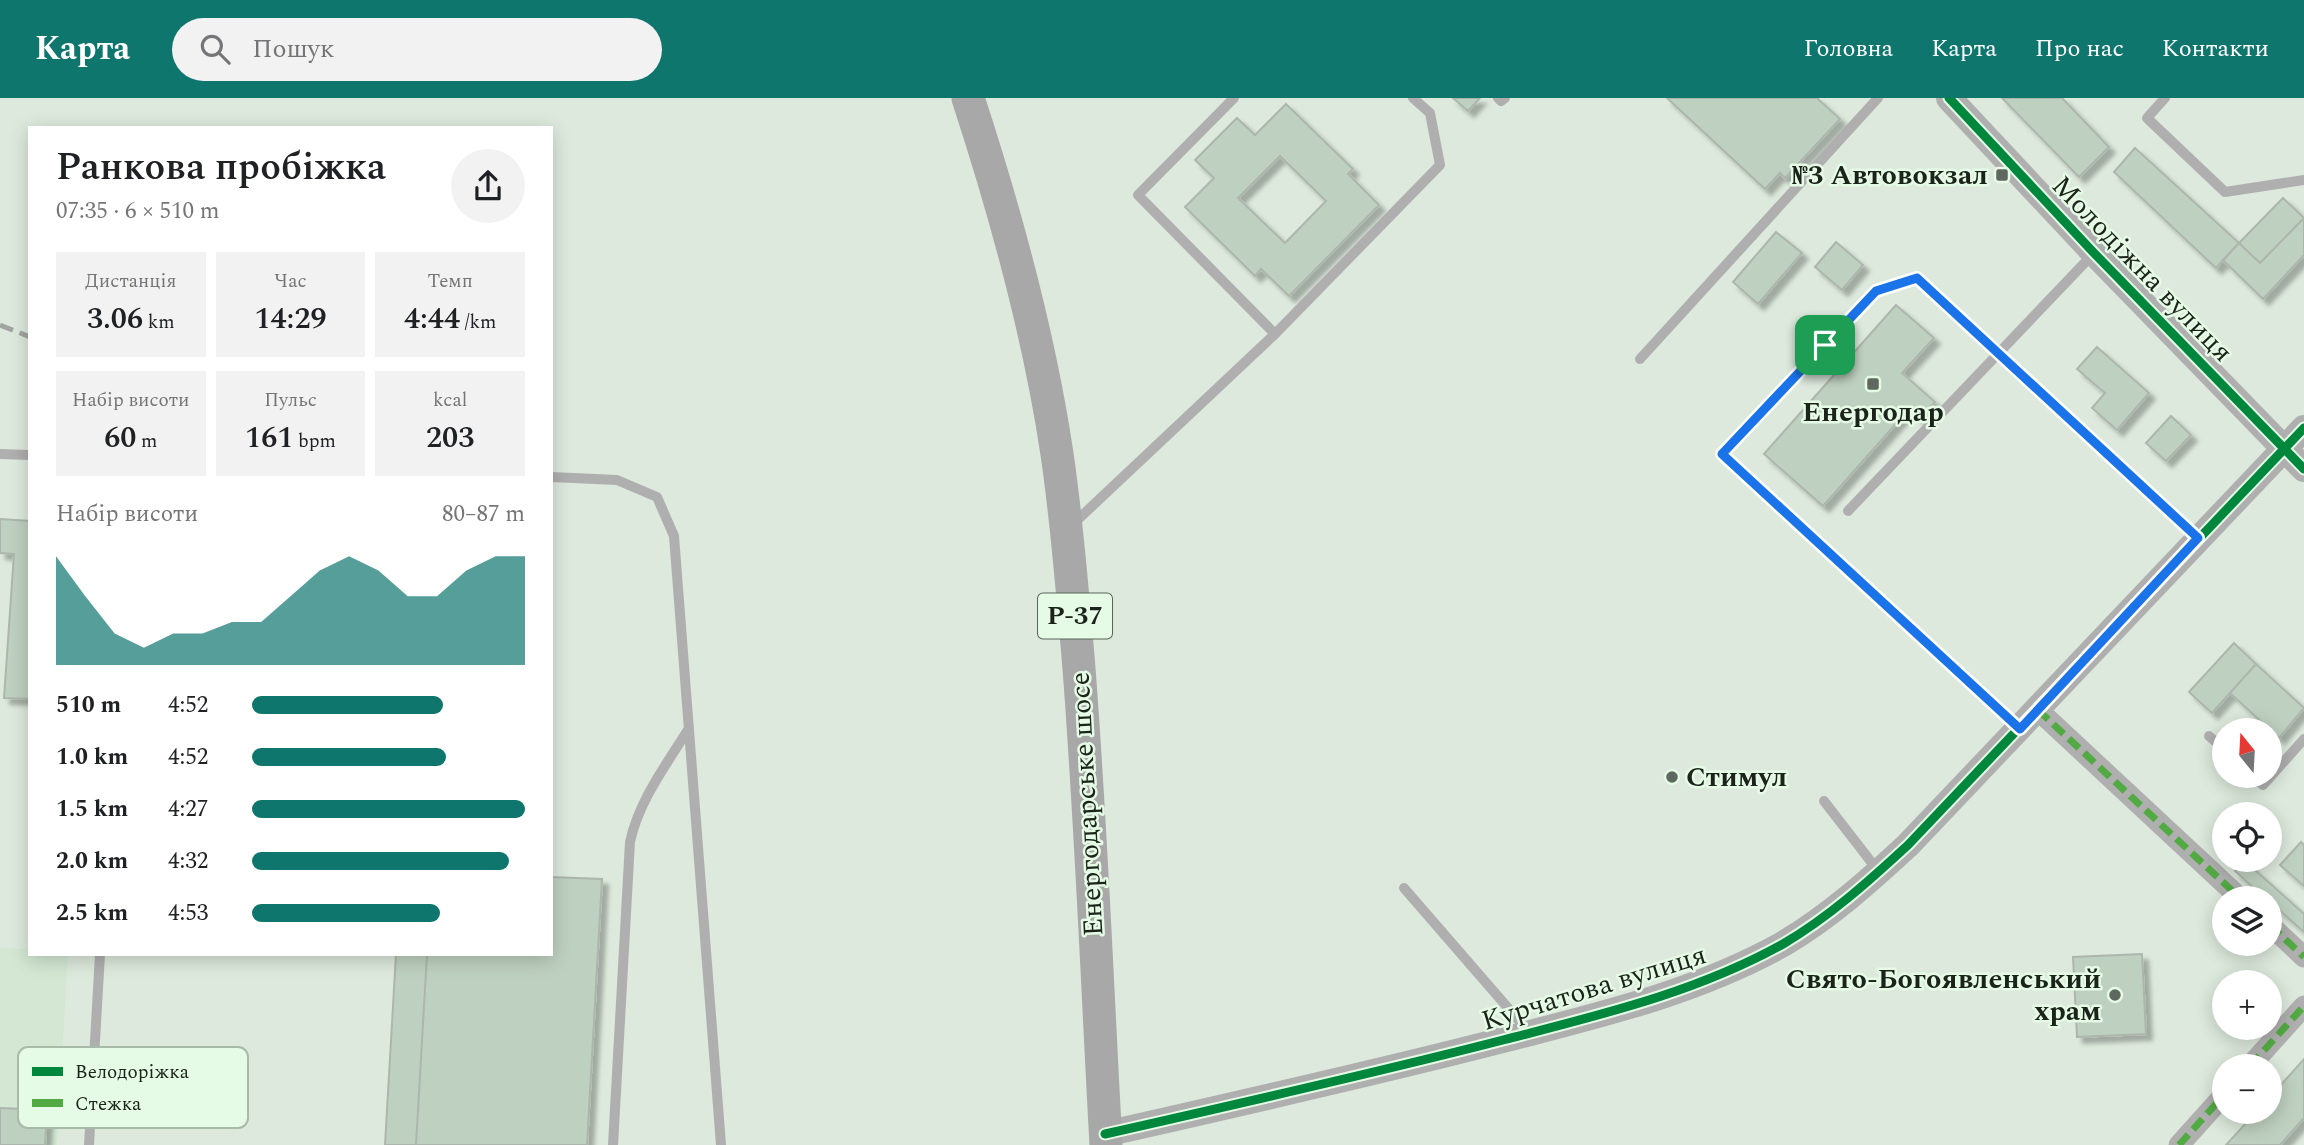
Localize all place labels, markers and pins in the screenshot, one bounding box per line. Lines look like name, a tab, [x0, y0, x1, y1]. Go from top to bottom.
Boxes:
place label: №3 Автовокзал	[1792, 154, 1988, 197]
marker: №3 Автовокзал	[1994, 167, 2010, 183]
pin	[1795, 315, 1855, 375]
marker: Енергодар	[1865, 376, 1881, 392]
place label: Енергодар	[1802, 391, 1944, 434]
place label: Стимул	[1686, 756, 1787, 799]
marker: Стимул	[1664, 769, 1680, 785]
place label: Свято-Богоявленський храм	[1786, 958, 2101, 1033]
marker: Свято-Богоявленський храм	[2107, 987, 2123, 1003]

